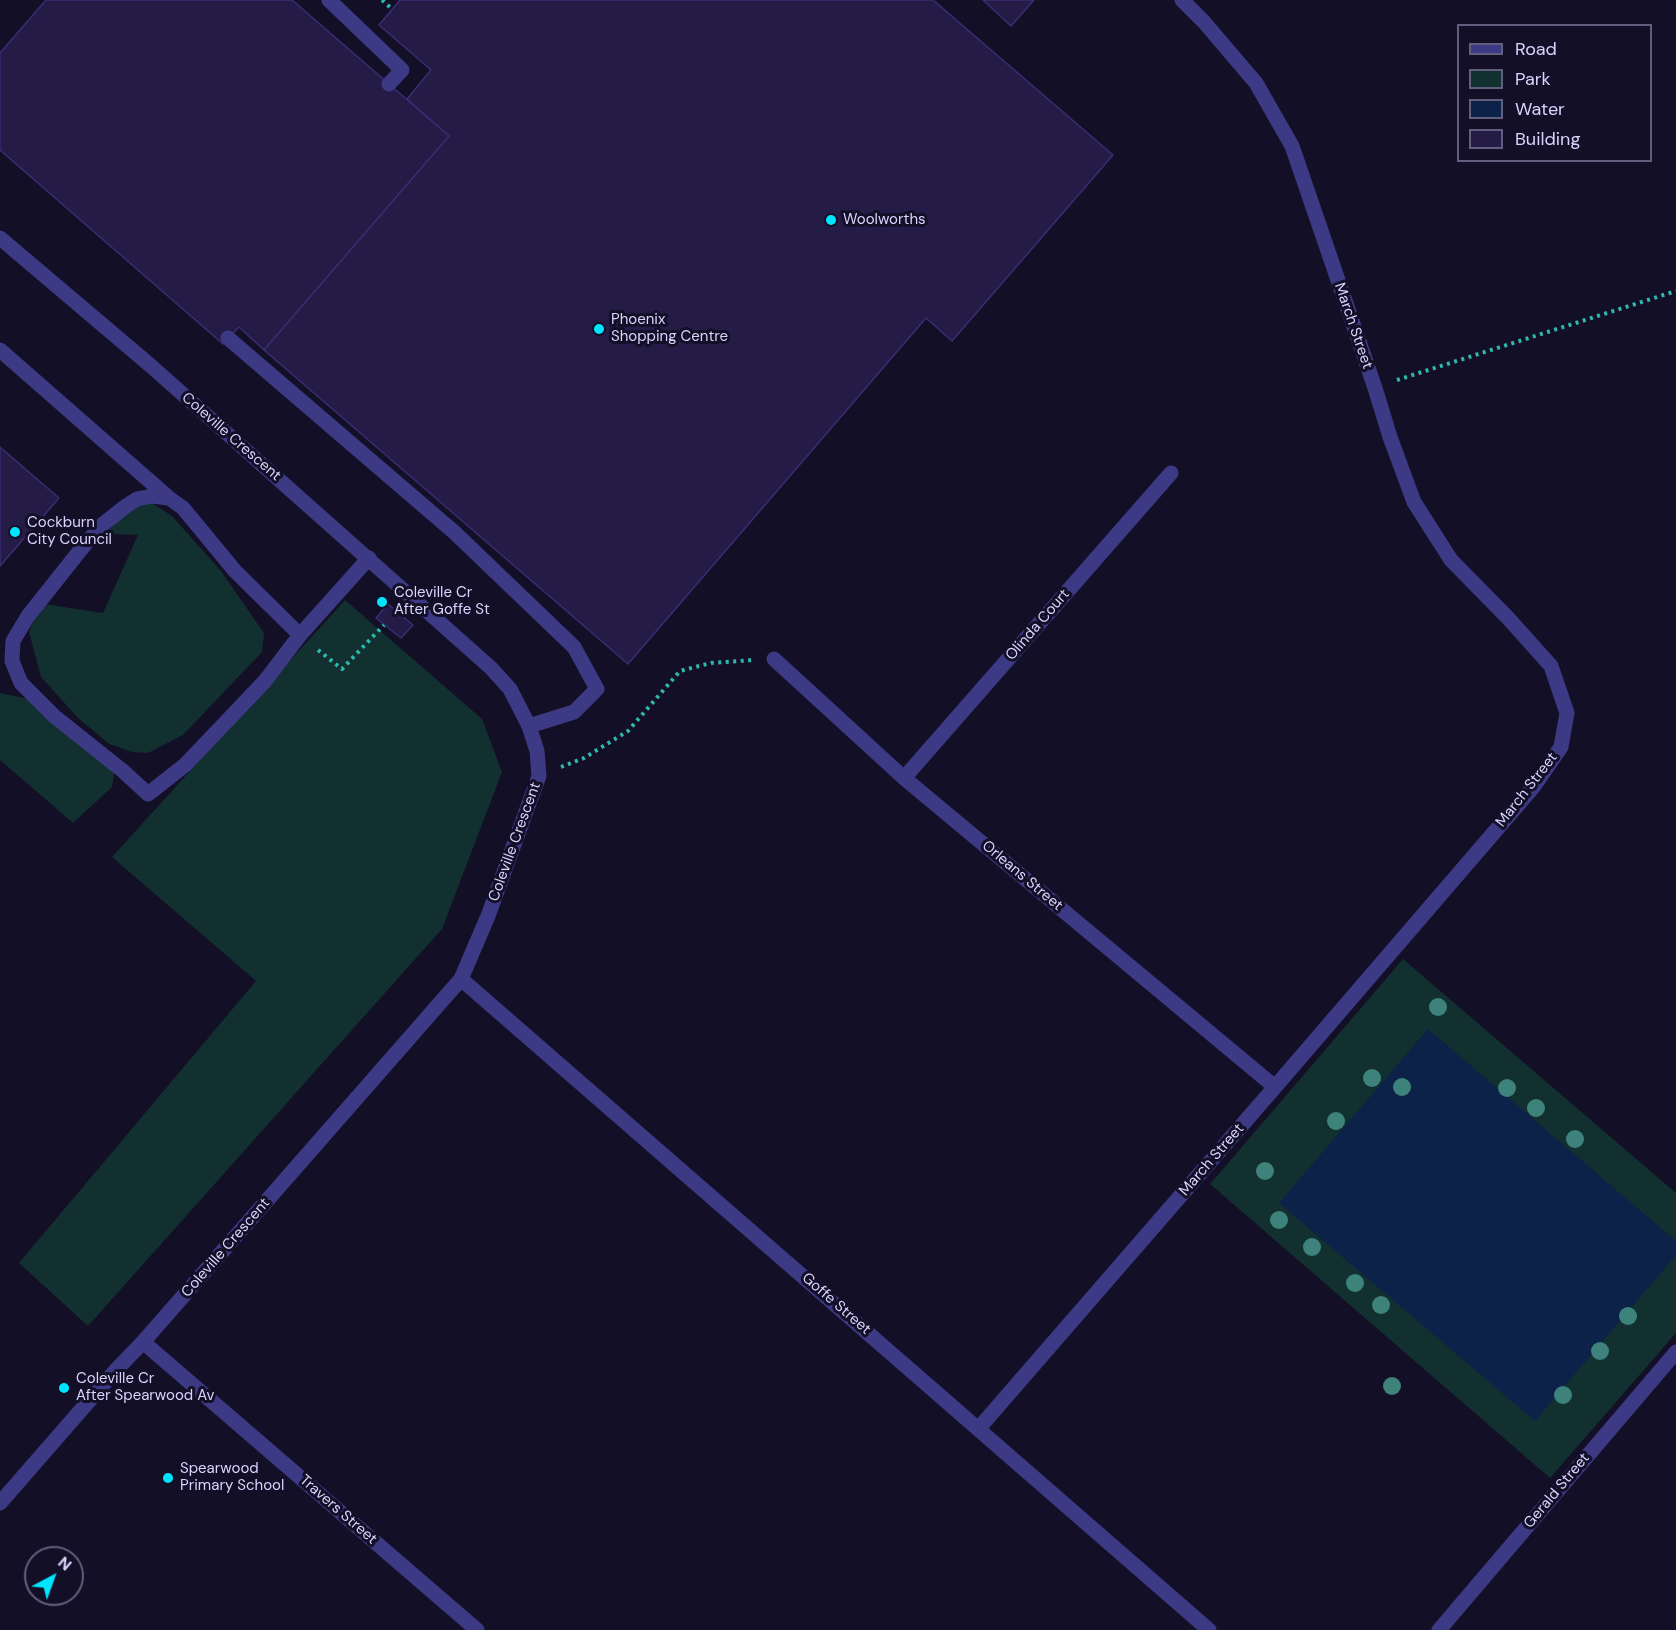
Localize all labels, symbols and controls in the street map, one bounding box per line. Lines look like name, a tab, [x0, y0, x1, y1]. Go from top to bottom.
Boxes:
legend	[1457, 24, 1652, 162]
text: Road	[1515, 37, 1557, 61]
text: Park	[1515, 67, 1551, 91]
text: Water	[1515, 97, 1565, 121]
text: Building	[1515, 127, 1580, 151]
place label: Woolworths	[843, 211, 926, 229]
marker: Woolworths	[824, 213, 838, 227]
street label: March Street	[1330, 281, 1376, 371]
place label: Phoenix Shopping Centre	[611, 311, 728, 346]
marker: Phoenix Shopping Centre	[592, 322, 606, 336]
street label: Coleville Crescent	[178, 389, 284, 485]
place label: Cockburn City Council	[27, 514, 112, 549]
marker: Cockburn City Council	[8, 525, 22, 539]
place label: Coleville Cr After Goffe St	[394, 584, 490, 619]
street label: Olinda Court	[1002, 586, 1074, 664]
marker: Coleville Cr After Goffe St	[375, 595, 389, 609]
street label: March Street	[1492, 749, 1562, 831]
street label: Coleville Crescent	[485, 780, 545, 904]
street label: Orleans Street	[978, 837, 1066, 915]
street label: March Street	[1176, 1120, 1248, 1200]
street label: Coleville Crescent	[178, 1195, 274, 1301]
street label: Goffe Street	[798, 1269, 874, 1339]
place label: Coleville Cr After Spearwood Av	[76, 1370, 214, 1405]
marker: Coleville Cr After Spearwood Av	[57, 1381, 71, 1395]
street label: Gerald Street	[1520, 1450, 1594, 1532]
place label: Spearwood Primary School	[180, 1460, 284, 1495]
marker: Spearwood Primary School	[161, 1471, 175, 1485]
street label: Travers Street	[296, 1472, 380, 1548]
north arrow	[24, 1546, 84, 1606]
text: N	[54, 1552, 76, 1575]

